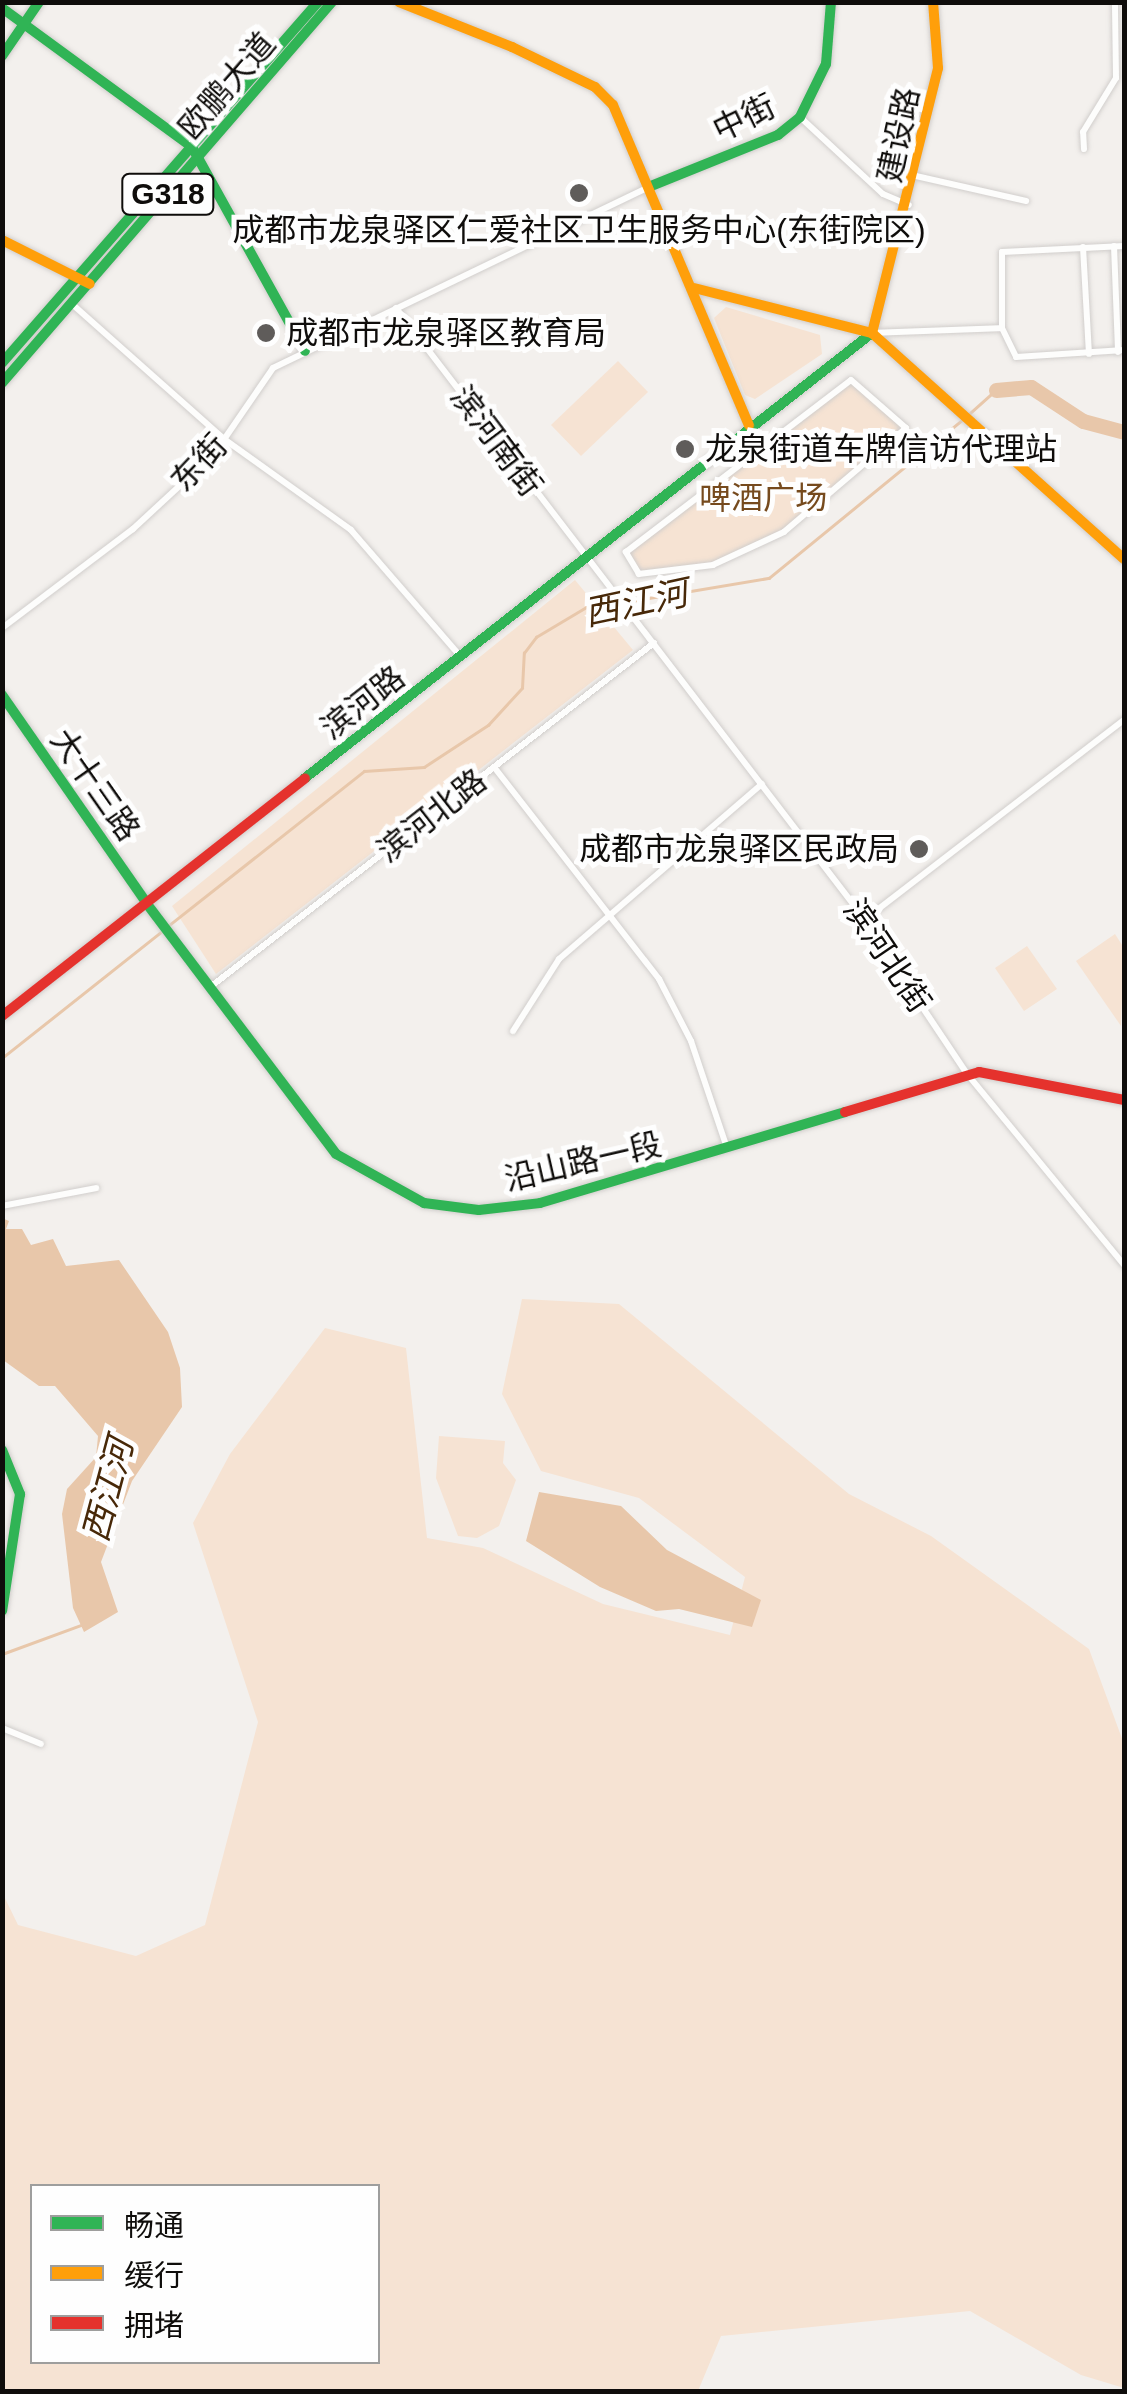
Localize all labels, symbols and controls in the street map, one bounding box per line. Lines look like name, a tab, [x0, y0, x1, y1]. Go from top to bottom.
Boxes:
street label: 欧鹏大道	[171, 25, 283, 147]
street label: 建设路	[870, 84, 928, 186]
street label: 中街	[707, 87, 781, 149]
road number: G318	[120, 169, 216, 219]
marker: 成都市龙泉驿区仁爱社区卫生服务中心(东街院区)	[566, 180, 592, 206]
place label: 成都市龙泉驿区仁爱社区卫生服务中心(东街院区)	[232, 211, 926, 249]
place label: 成都市龙泉驿区教育局	[286, 314, 606, 352]
marker: 成都市龙泉驿区教育局	[255, 322, 277, 344]
street label: 滨河南街	[442, 378, 550, 504]
street label: 东街	[163, 427, 235, 499]
place label: 龙泉街道车牌信访代理站	[705, 430, 1057, 468]
marker: 龙泉街道车牌信访代理站	[674, 438, 696, 460]
park label: 啤酒广场	[699, 479, 827, 517]
water label: 西江河	[580, 572, 692, 634]
street label: 滨河路	[313, 658, 413, 748]
street label: 大十三路	[43, 722, 147, 848]
street label: 滨河北路	[370, 761, 494, 871]
place label: 成都市龙泉驿区民政局	[579, 830, 899, 868]
marker: 成都市龙泉驿区民政局	[908, 838, 930, 860]
street label: 滨河北街	[835, 892, 939, 1020]
street label: 沿山路一段	[501, 1125, 665, 1199]
water label: 西江河	[74, 1434, 142, 1546]
legend	[30, 2184, 380, 2364]
text: 畅通	[124, 2209, 184, 2242]
text: 缓行	[124, 2259, 184, 2292]
text: 拥堵	[124, 2309, 184, 2342]

